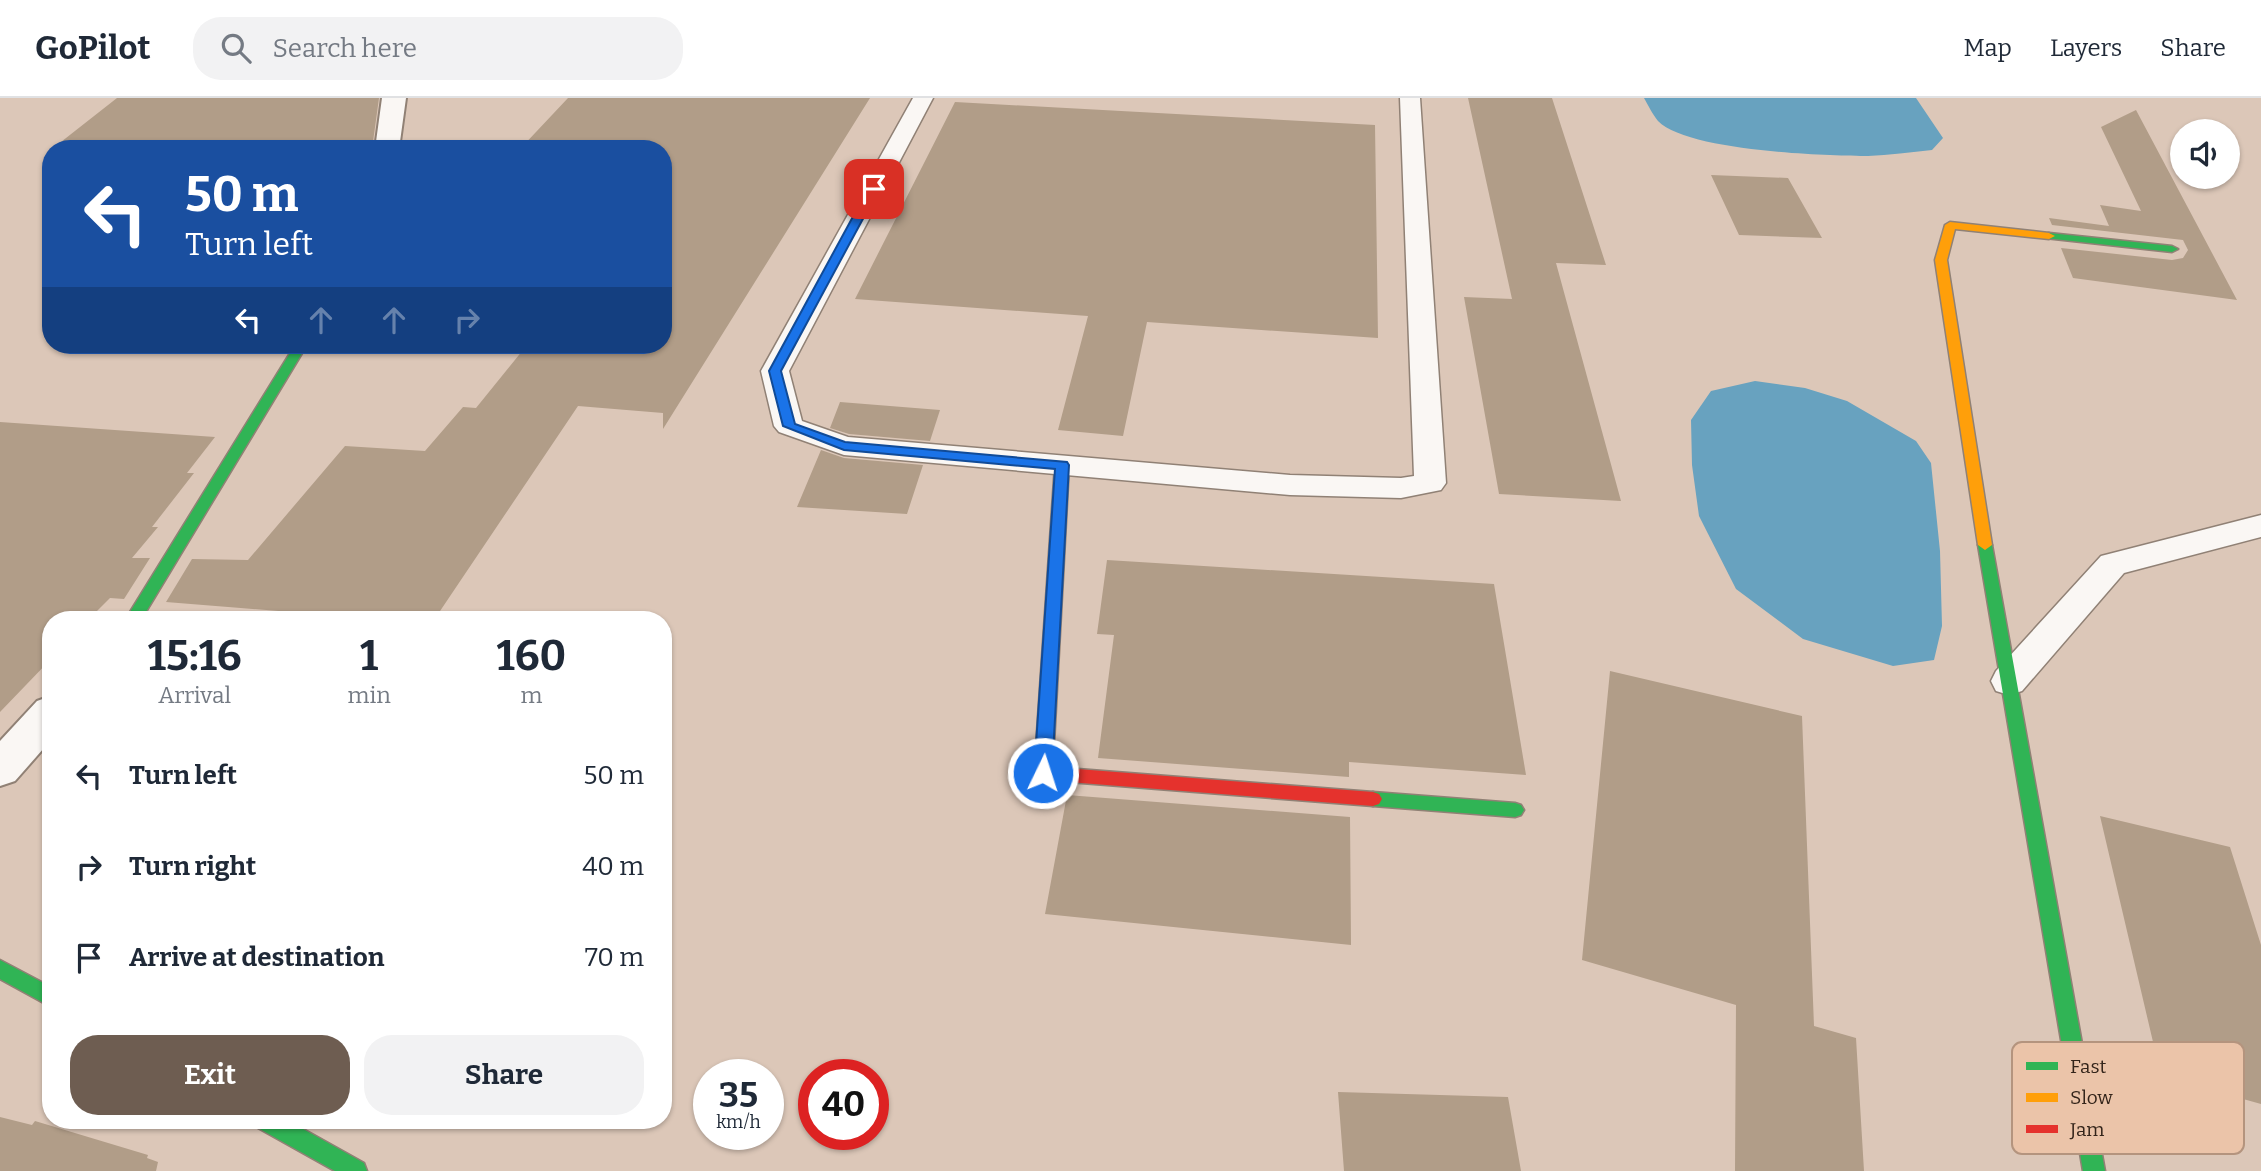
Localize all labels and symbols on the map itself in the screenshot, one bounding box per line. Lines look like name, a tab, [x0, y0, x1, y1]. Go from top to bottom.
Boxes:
pin	[844, 159, 904, 219]
position arrow	[1006, 736, 1080, 810]
legend	[2012, 1042, 2244, 1154]
text: Fast	[2070, 1055, 2107, 1078]
speed limit sign: 40	[798, 1059, 889, 1150]
text: Slow	[2070, 1086, 2113, 1109]
text: Jam	[2069, 1118, 2104, 1141]

